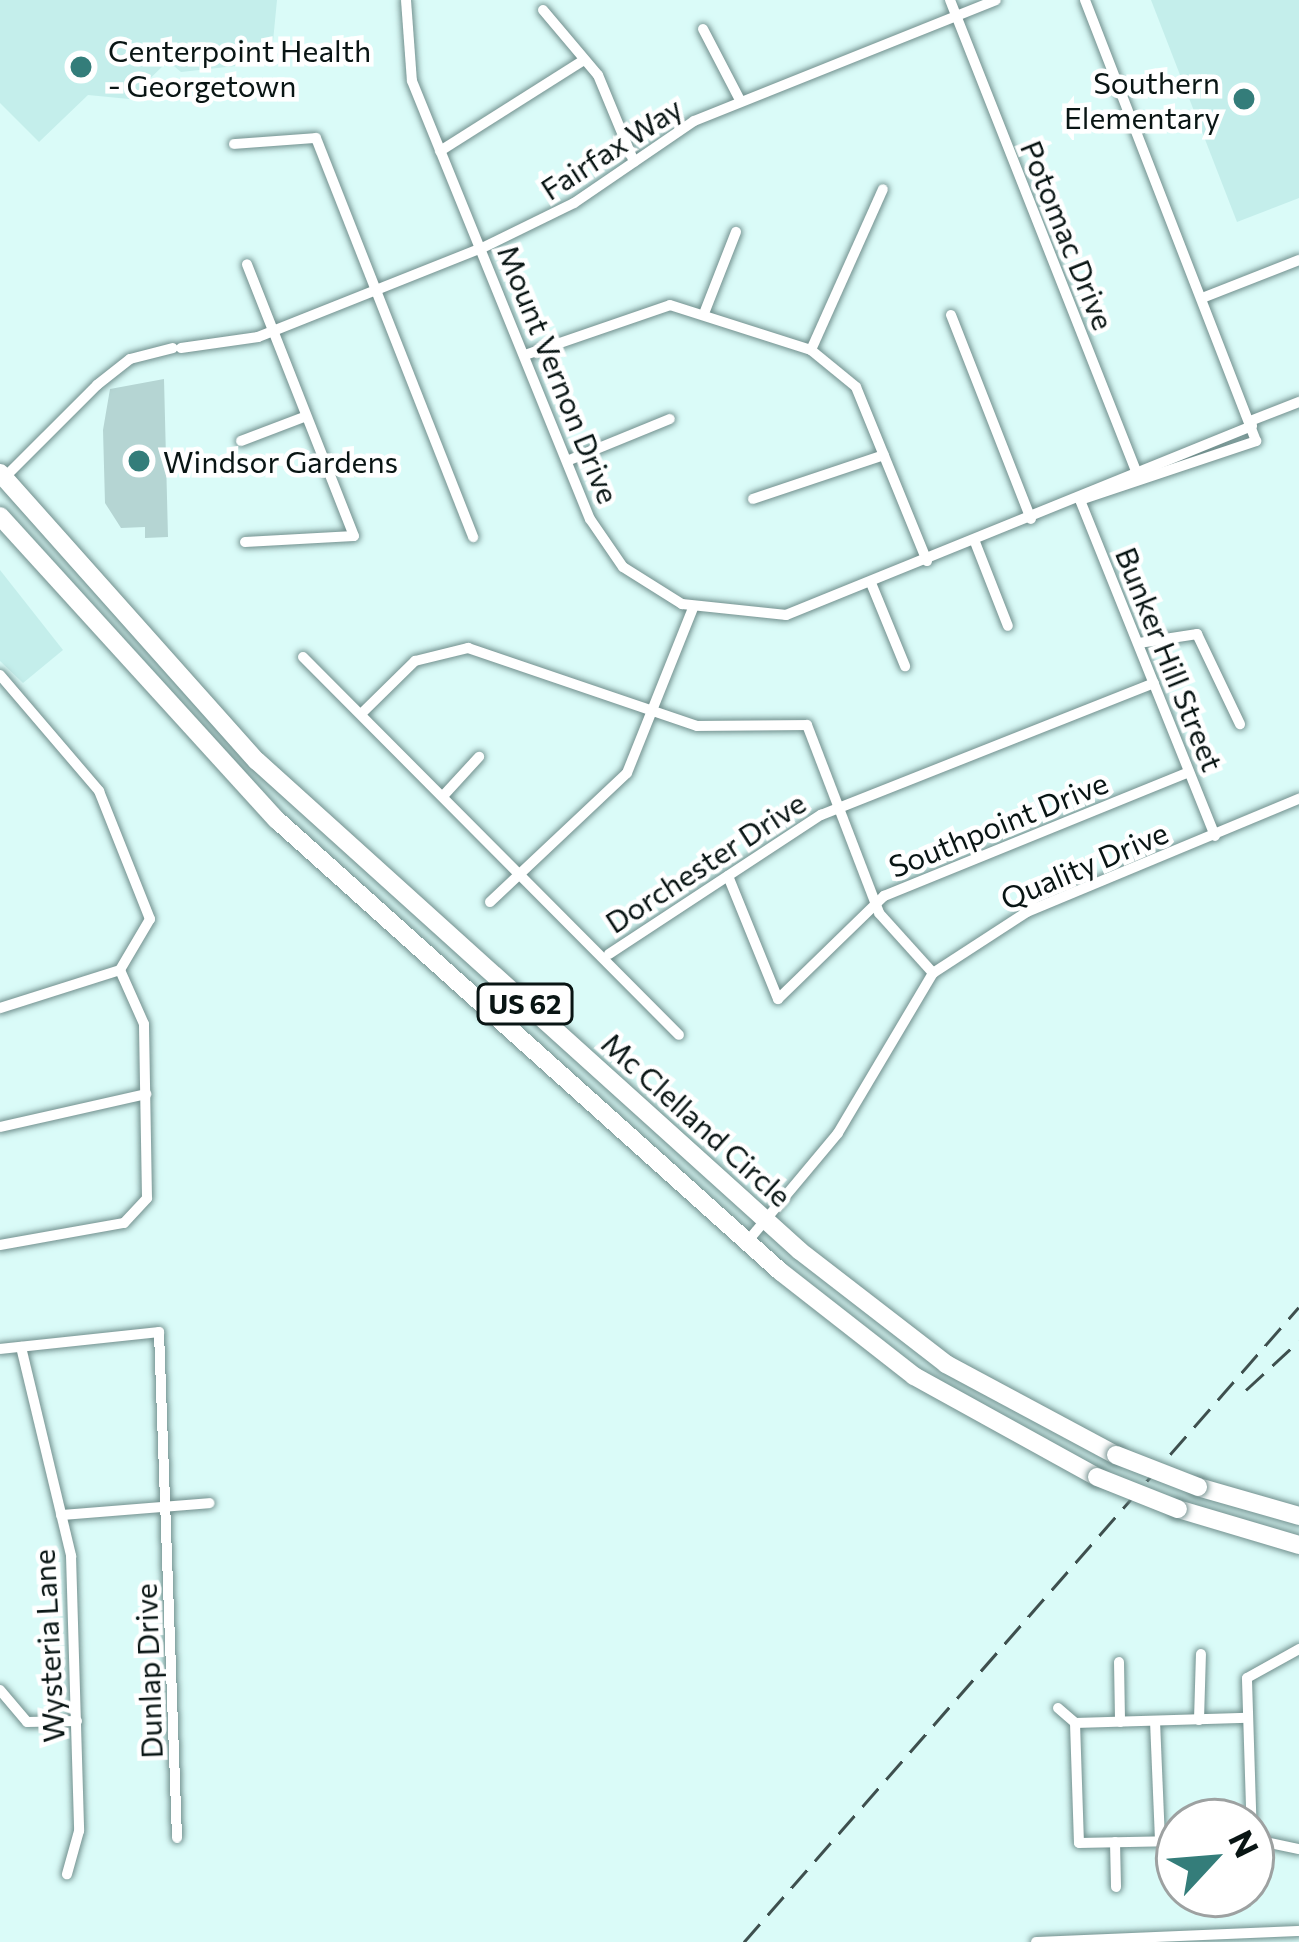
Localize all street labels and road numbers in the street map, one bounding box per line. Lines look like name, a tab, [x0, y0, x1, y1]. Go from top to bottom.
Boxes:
street label: Fairfax Way	[534, 89, 688, 207]
street label: Potomac Drive	[1014, 135, 1122, 335]
street label: Mount Vernon Drive	[491, 240, 627, 508]
street label: Bunker Hill Street	[1109, 542, 1231, 776]
street label: Southpoint Drive	[883, 764, 1113, 884]
street label: Dorchester Drive	[598, 784, 812, 940]
street label: Quality Drive	[995, 814, 1173, 916]
road number: US 62	[474, 983, 576, 1025]
street label: Mc Clelland Circle	[595, 1025, 799, 1213]
street label: Wysteria Lane	[25, 1548, 71, 1744]
street label: Dunlap Drive	[127, 1583, 169, 1759]

